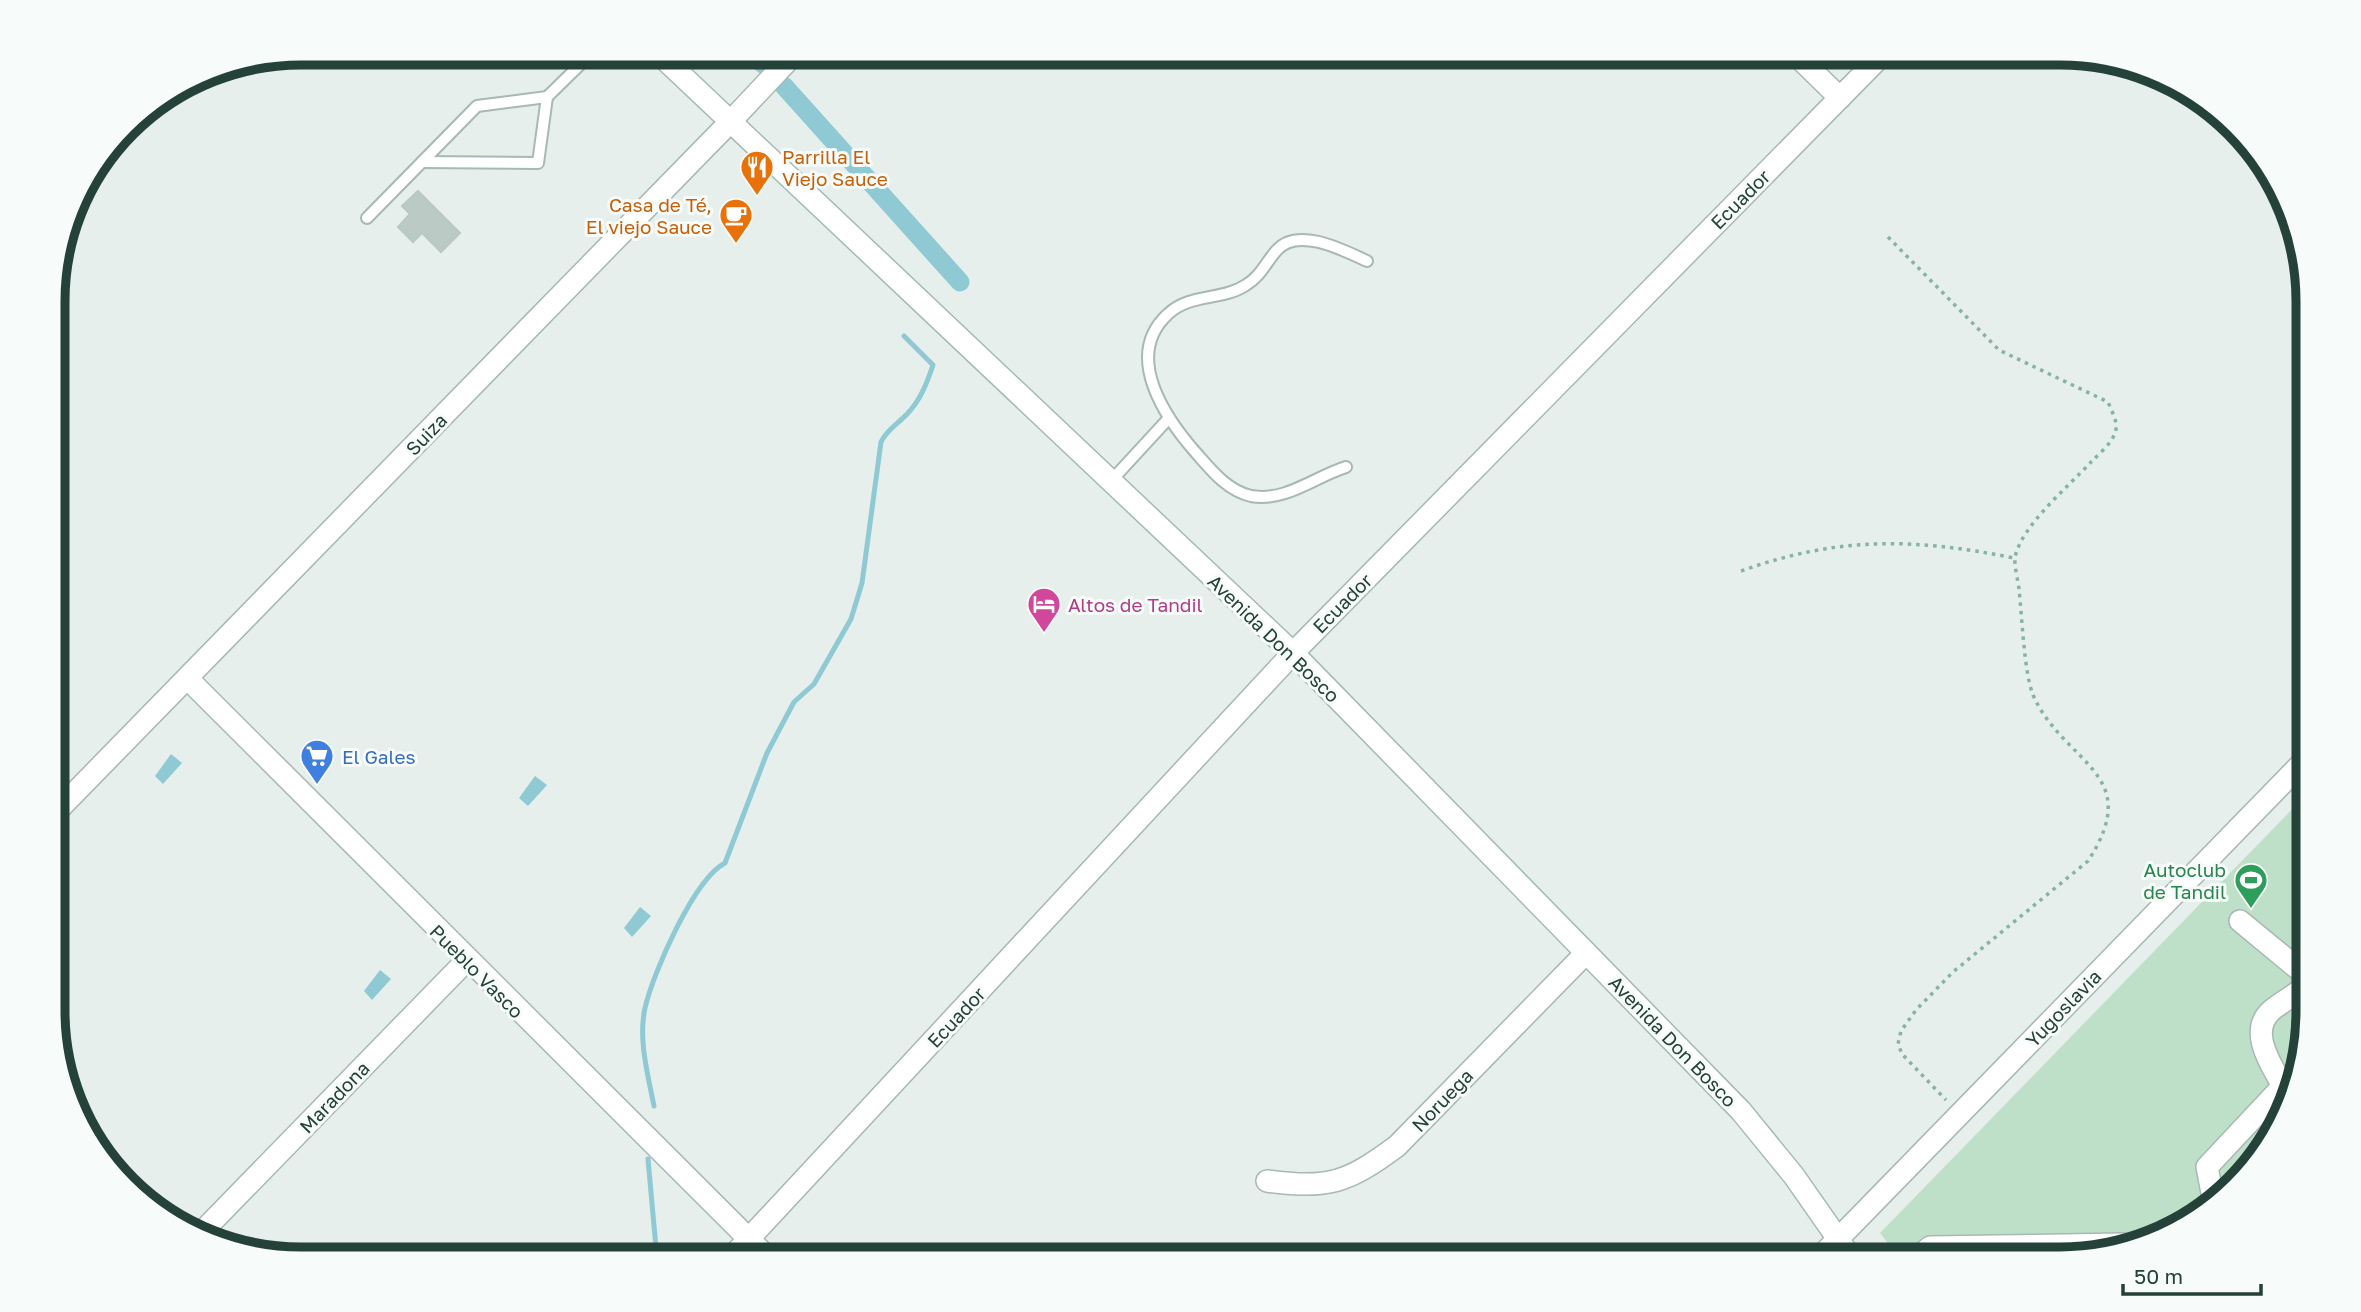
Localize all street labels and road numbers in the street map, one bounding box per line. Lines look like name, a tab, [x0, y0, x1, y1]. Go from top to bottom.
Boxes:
street label: Ecuador	[1706, 164, 1775, 233]
street label: Suiza	[401, 408, 451, 460]
street label: Ecuador	[1308, 568, 1377, 637]
street label: Avenida Don Bosco	[1203, 569, 1345, 707]
street label: Pueblo Vasco	[425, 919, 529, 1023]
street label: Yugoslavia	[2020, 965, 2106, 1051]
street label: Avenida Don Bosco	[1604, 970, 1742, 1112]
street label: Ecuador	[922, 981, 990, 1052]
street label: Maradona	[294, 1056, 374, 1138]
street label: Noruega	[1407, 1064, 1477, 1136]

